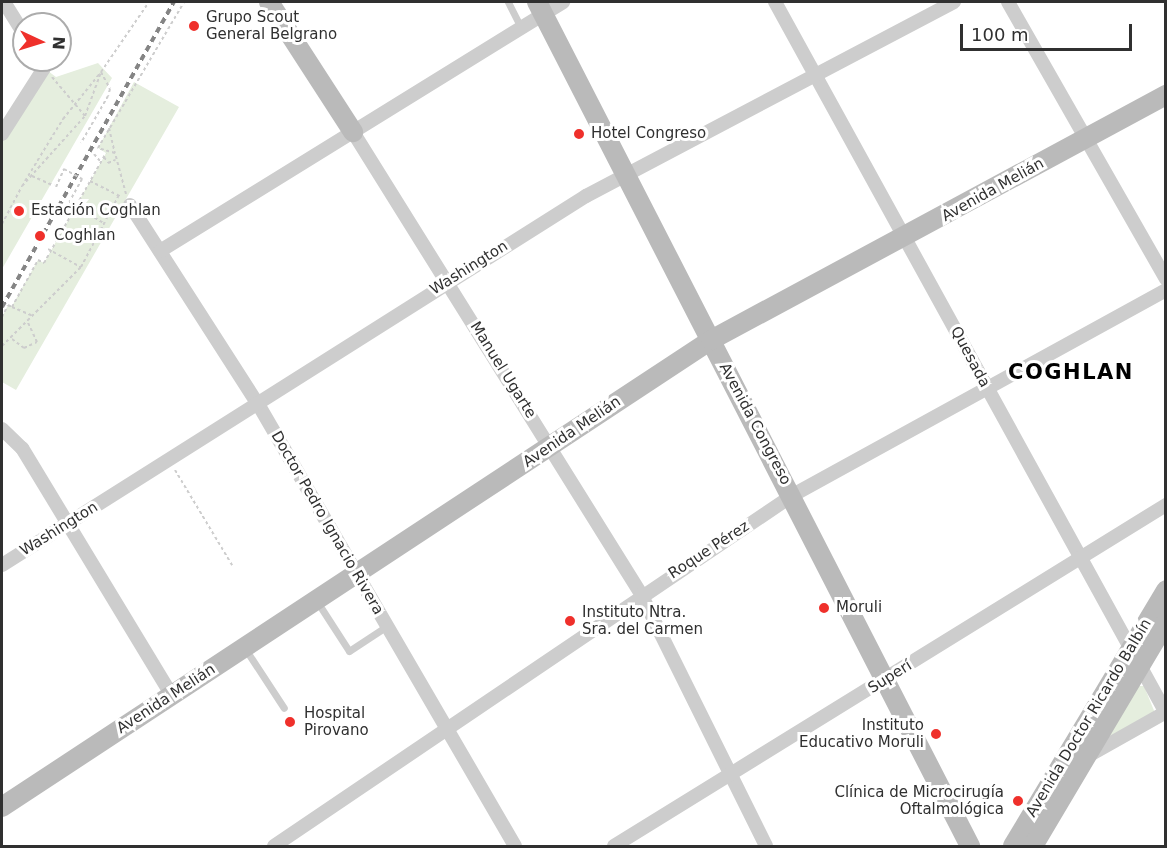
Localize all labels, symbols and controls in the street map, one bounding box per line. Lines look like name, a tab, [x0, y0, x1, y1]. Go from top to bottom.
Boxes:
place label: Grupo Scout General Belgrano	[206, 8, 337, 43]
north arrow	[12, 12, 72, 72]
scale bar	[963, 12, 1136, 50]
marker: Grupo Scout General Belgrano	[187, 19, 201, 33]
text: 100 m	[971, 24, 1029, 45]
text: N	[49, 36, 68, 50]
place label: Hotel Congreso	[591, 125, 706, 143]
marker: Hotel Congreso	[572, 127, 586, 141]
street label: Avenida Melián	[939, 155, 1047, 225]
place label: Estación Coghlan	[31, 202, 161, 220]
marker: Estación Coghlan	[12, 204, 26, 218]
marker: Coghlan	[31, 227, 49, 245]
place label: Coghlan	[54, 227, 116, 245]
street label: Washington	[427, 237, 511, 299]
street label: Manuel Ugarte	[466, 318, 540, 422]
street label: Quesada	[946, 324, 994, 390]
district label: COGHLAN	[1008, 359, 1134, 385]
street label: Avenida Congreso	[715, 360, 795, 488]
street label: Avenida Melián	[520, 393, 624, 471]
street label: Doctor Pedro Ignacio Rivera	[267, 428, 387, 618]
street label: Washington	[17, 498, 101, 560]
street label: Roque Pérez	[665, 517, 753, 583]
place label: Moruli	[836, 599, 882, 617]
marker: Moruli	[817, 601, 831, 615]
place label: Instituto Ntra. Sra. del Carmen	[582, 603, 703, 638]
marker: Instituto Ntra. Sra. del Carmen	[563, 614, 577, 628]
street label: Avenida Doctor Ricardo Balbín	[1023, 616, 1155, 820]
street label: Superí	[865, 657, 915, 697]
street label: Avenida Melián	[113, 660, 219, 738]
place label: Hospital Pirovano	[304, 704, 369, 739]
marker: Hospital Pirovano	[281, 713, 299, 731]
place label: Instituto Educativo Moruli	[799, 716, 924, 751]
marker: Instituto Educativo Moruli	[929, 727, 943, 741]
place label: Clínica de Microcirugía Oftalmológica	[834, 783, 1004, 818]
marker: Clínica de Microcirugía Oftalmológica	[1009, 792, 1027, 810]

